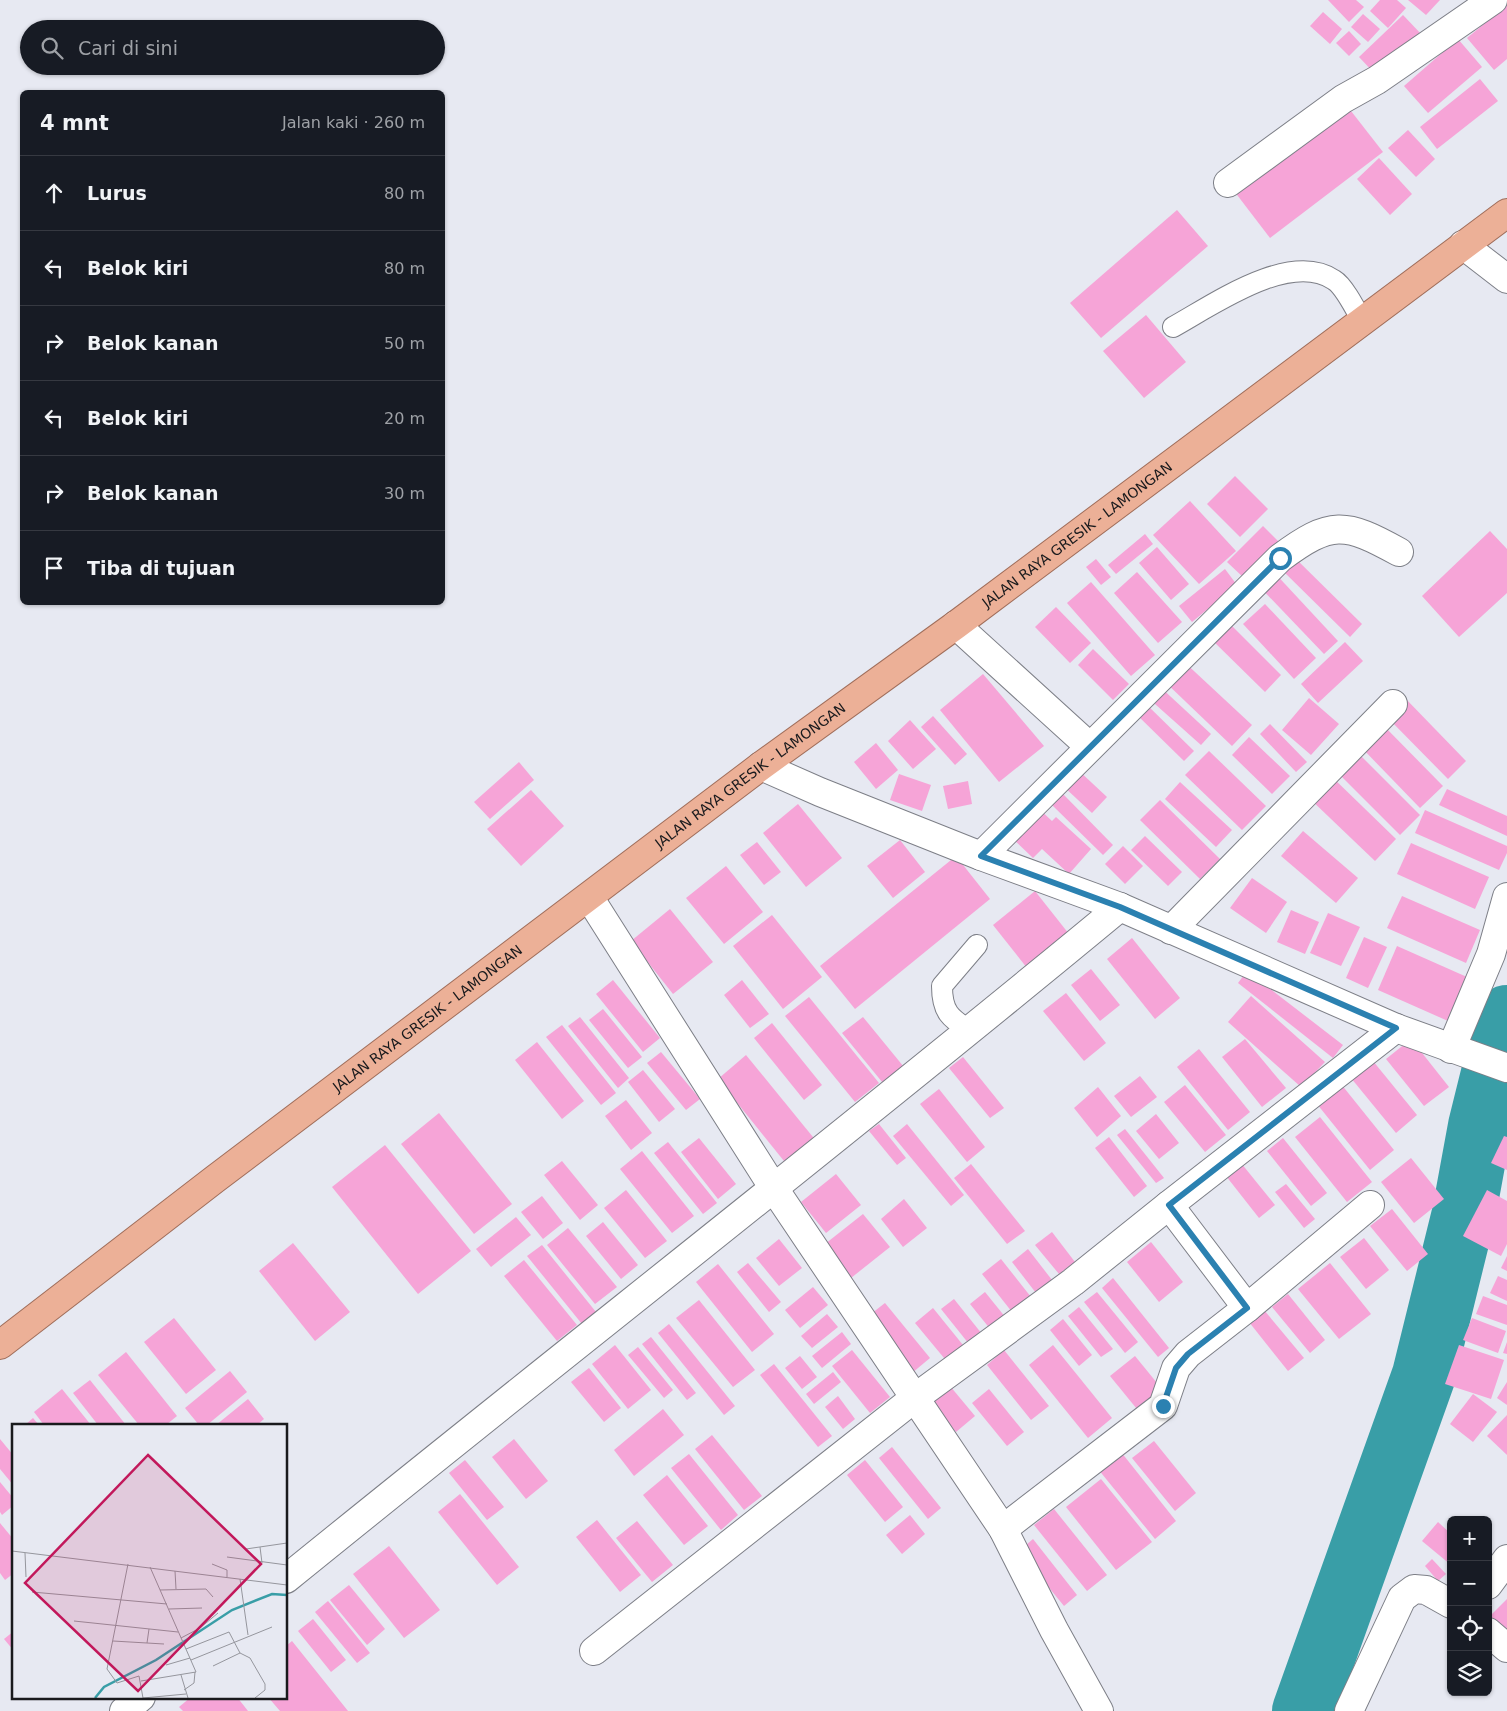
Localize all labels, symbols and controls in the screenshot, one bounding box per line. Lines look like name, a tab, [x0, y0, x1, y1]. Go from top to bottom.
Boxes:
search box	[20, 20, 445, 75]
icon: search	[38, 34, 66, 62]
text: Cari di sini	[78, 37, 178, 59]
text: 4 mnt	[40, 111, 109, 135]
text: Jalan kaki · 260 m	[282, 113, 425, 132]
icon: ahead	[40, 179, 68, 207]
text: Lurus	[87, 182, 147, 204]
text: 80 m	[384, 184, 425, 203]
icon: left	[40, 254, 68, 282]
text: Belok kiri	[87, 257, 188, 279]
text: 80 m	[384, 259, 425, 278]
icon: right	[40, 329, 68, 357]
text: Belok kanan	[87, 332, 219, 354]
text: 50 m	[384, 334, 425, 353]
icon: left	[40, 404, 68, 432]
text: Belok kiri	[87, 407, 188, 429]
text: 20 m	[384, 409, 425, 428]
street label: JALAN RAYA GRESIK - LAMONGAN	[978, 458, 1175, 611]
icon: right	[40, 479, 68, 507]
text: Belok kanan	[87, 482, 219, 504]
text: 30 m	[384, 484, 425, 503]
route start	[1269, 547, 1292, 570]
icon: arrive	[40, 554, 68, 582]
text: Tiba di tujuan	[87, 557, 235, 579]
street label: JALAN RAYA GRESIK - LAMONGAN	[651, 700, 849, 852]
street label: JALAN RAYA GRESIK - LAMONGAN	[329, 942, 525, 1096]
route end	[1152, 1395, 1175, 1418]
inset map	[12, 1424, 288, 1698]
map controls	[1447, 1516, 1492, 1696]
button: +	[1447, 1516, 1492, 1561]
button: −	[1447, 1561, 1492, 1606]
button: locate	[1447, 1606, 1492, 1651]
button: layers	[1447, 1651, 1492, 1696]

